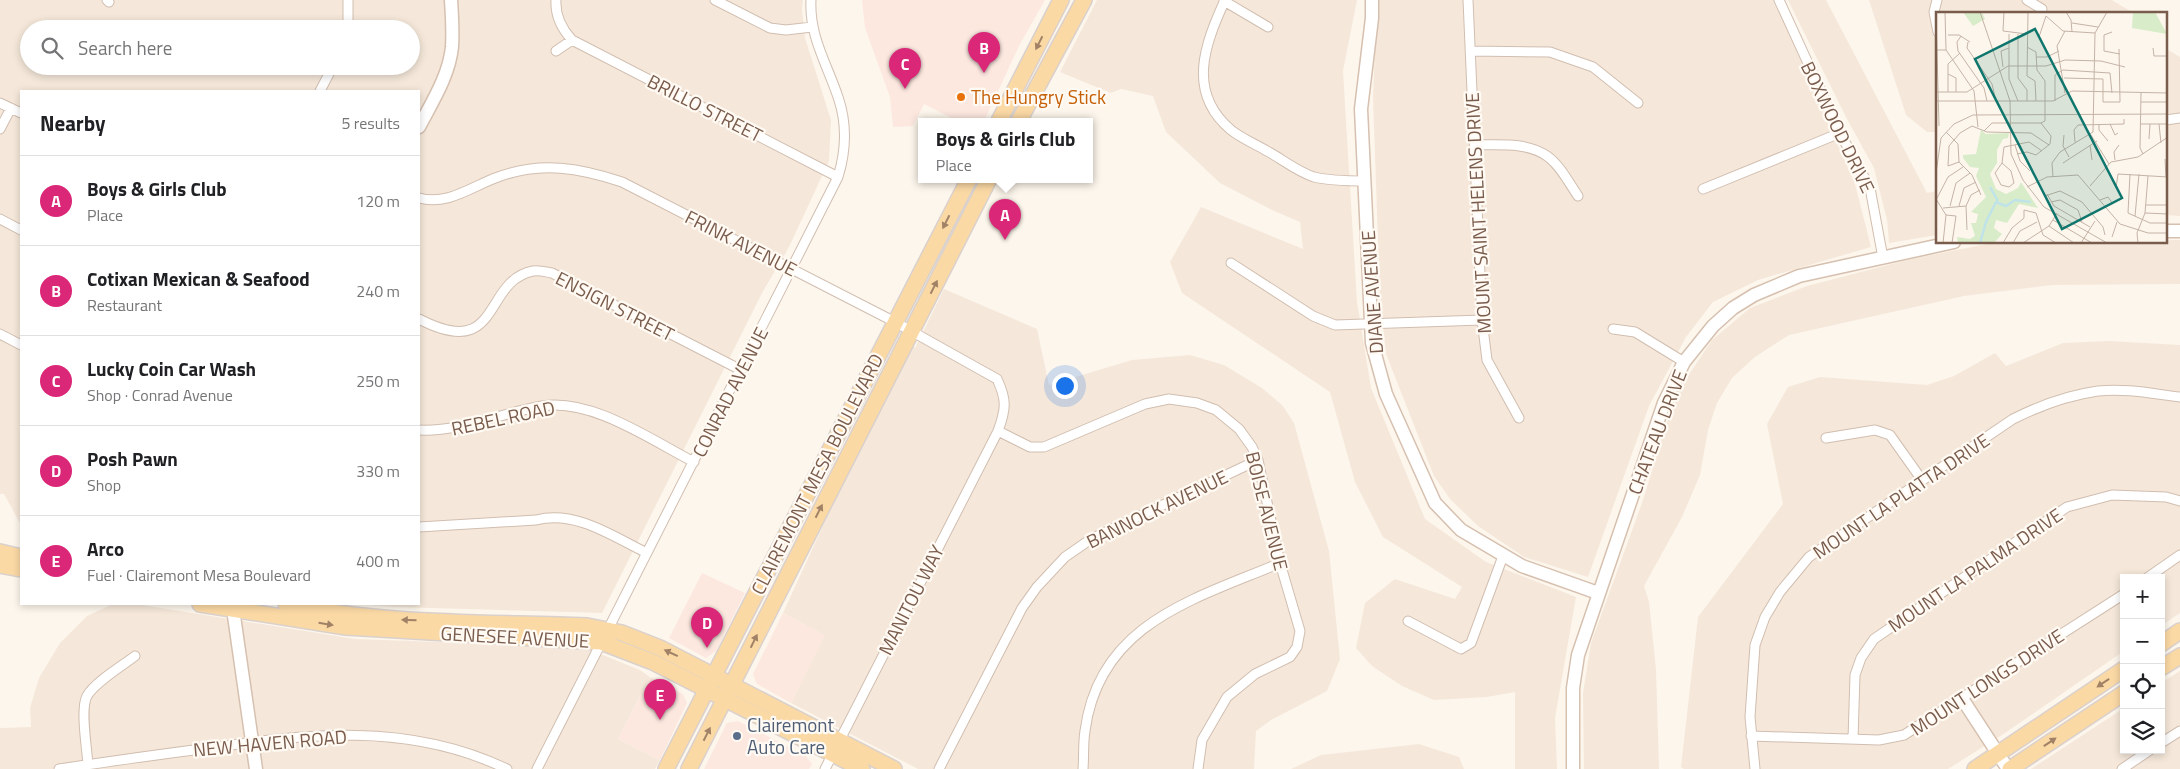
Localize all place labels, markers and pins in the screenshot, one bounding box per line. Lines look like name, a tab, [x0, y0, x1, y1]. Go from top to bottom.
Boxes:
pin: B	[968, 32, 1000, 73]
pin: C	[889, 48, 921, 89]
place label: The Hungry Stick	[971, 82, 1106, 111]
marker: The Hungry Stick	[955, 91, 967, 103]
pin: A	[989, 199, 1021, 240]
pin: D	[691, 607, 723, 648]
pin: E	[644, 679, 676, 720]
place label: Clairemont Auto Care	[747, 710, 834, 761]
marker: Clairemont Auto Care	[731, 730, 743, 742]

